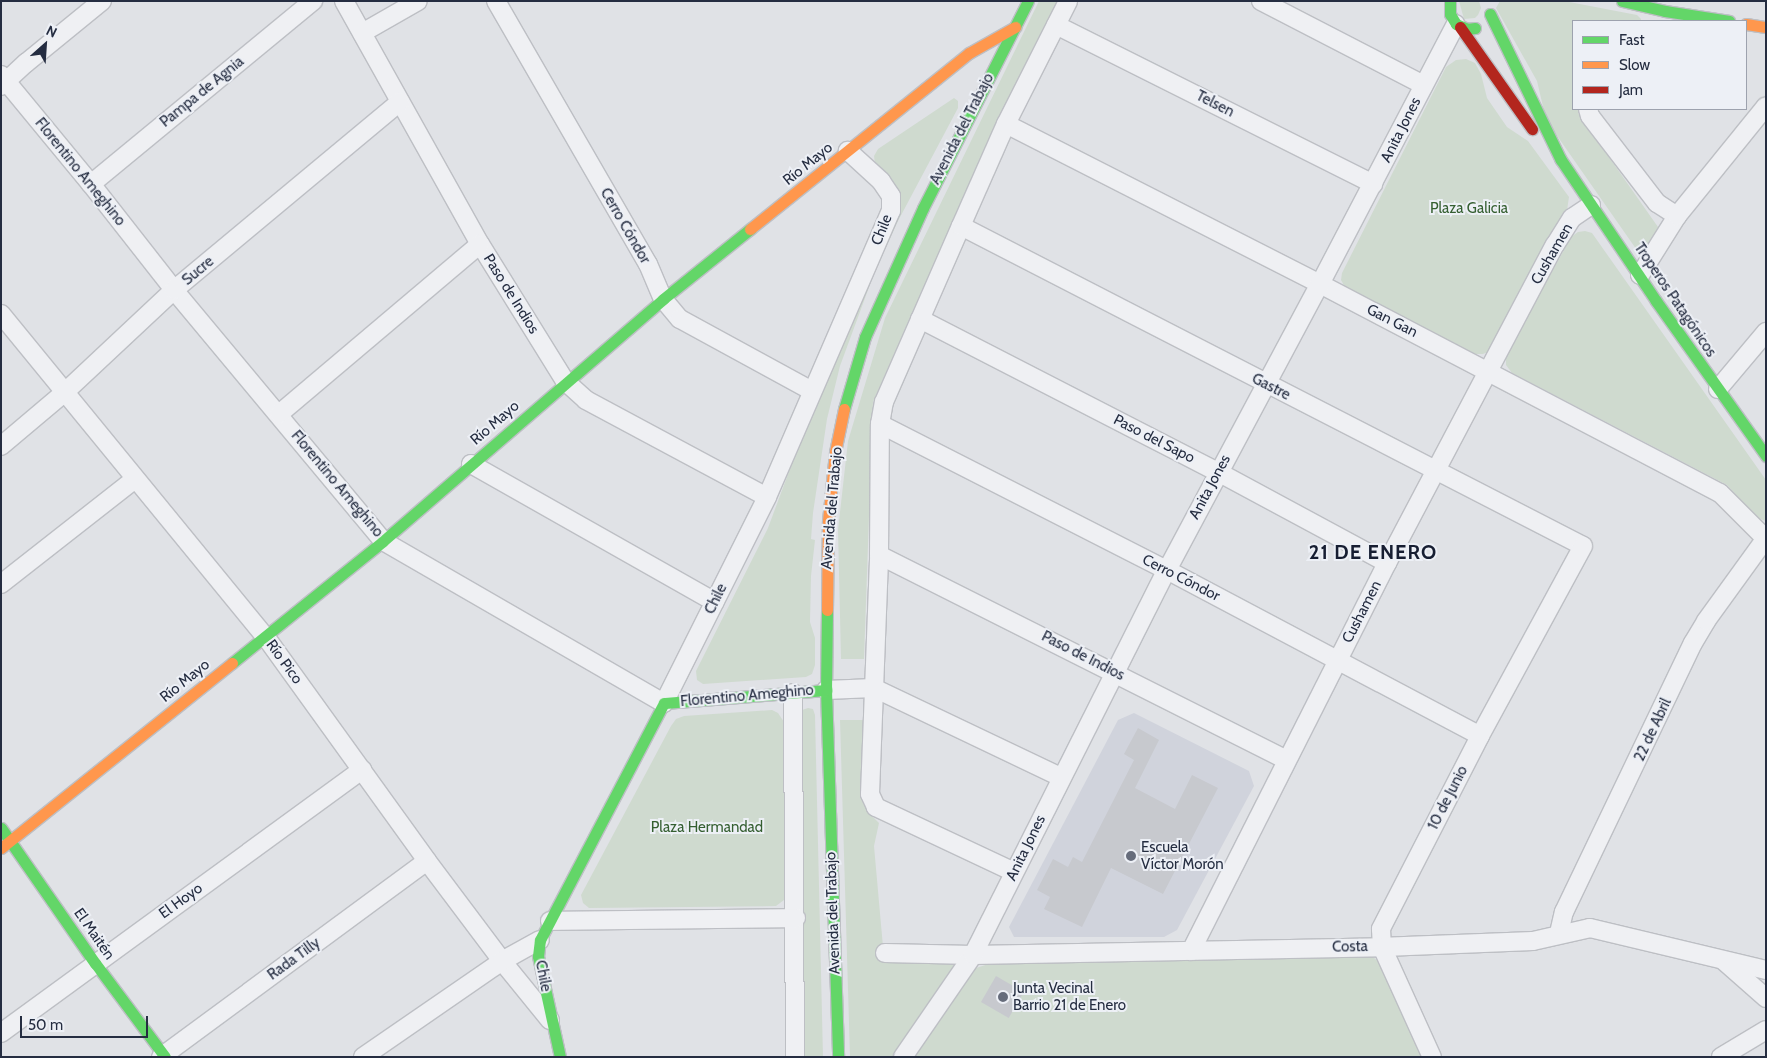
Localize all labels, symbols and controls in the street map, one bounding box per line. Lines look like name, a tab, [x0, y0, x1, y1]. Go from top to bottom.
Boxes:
north arrow	[20, 20, 70, 70]
legend	[1572, 20, 1747, 110]
text: N	[43, 21, 60, 42]
text: Fast	[1619, 31, 1644, 49]
street label: Pampa de Agnia	[157, 53, 247, 131]
text: Slow	[1619, 56, 1650, 74]
street label: Avenida del Trabajo	[926, 70, 998, 188]
text: Jam	[1619, 81, 1643, 99]
street label: Telsen	[1193, 87, 1237, 121]
street label: Anita Jones	[1377, 94, 1425, 166]
street label: Florentino Ameghino	[31, 114, 129, 230]
street label: Río Mayo	[780, 139, 836, 189]
street label: Cerro Cóndor	[596, 185, 654, 267]
park label: Plaza Galicia	[1430, 200, 1508, 218]
street label: Chile	[868, 212, 896, 248]
street label: Cushamen	[1527, 220, 1577, 288]
street label: Troperos Patagónicos	[1630, 239, 1720, 361]
street label: Paso de Indios	[479, 251, 543, 337]
street label: Sucre	[179, 253, 217, 289]
street label: Gan Gan	[1364, 301, 1420, 341]
street label: Gastre	[1249, 370, 1293, 404]
street label: Río Mayo	[467, 397, 523, 449]
street label: Paso del Sapo	[1110, 411, 1198, 467]
street label: Florentino Ameghino	[287, 427, 387, 541]
street label: Avenida del Trabajo	[818, 446, 846, 570]
street label: Anita Jones	[1185, 452, 1235, 522]
district label: 21 DE ENERO	[1307, 540, 1439, 564]
street label: Cerro Cóndor	[1139, 551, 1223, 605]
street label: Cushamen	[1339, 578, 1385, 646]
street label: Chile	[701, 581, 731, 617]
street label: Paso de Indios	[1038, 627, 1128, 685]
street label: Río Pico	[262, 636, 306, 688]
street label: Río Mayo	[157, 656, 213, 706]
street label: Florentino Ameghino	[680, 681, 814, 711]
street label: 22 de Abril	[1631, 696, 1675, 764]
street label: 10 de Junio	[1424, 763, 1472, 833]
street label: Anita Jones	[1002, 812, 1050, 884]
park label: Plaza Hermandad	[651, 819, 763, 837]
place label: Escuela Víctor Morón	[1141, 838, 1224, 873]
marker: Escuela Víctor Morón	[1125, 850, 1137, 862]
street label: Avenida del Trabajo	[822, 851, 844, 975]
street label: El Hoyo	[156, 879, 206, 923]
street label: El Maitén	[70, 905, 118, 963]
street label: Rada Tilly	[264, 934, 324, 984]
street label: Costa	[1332, 938, 1368, 956]
street label: Chile	[531, 959, 555, 993]
place label: Junta Vecinal Barrio 21 de Enero	[1013, 979, 1126, 1014]
marker: Junta Vecinal Barrio 21 de Enero	[997, 991, 1009, 1003]
scale bar	[22, 1006, 150, 1038]
text: 50 m	[28, 1016, 63, 1034]

